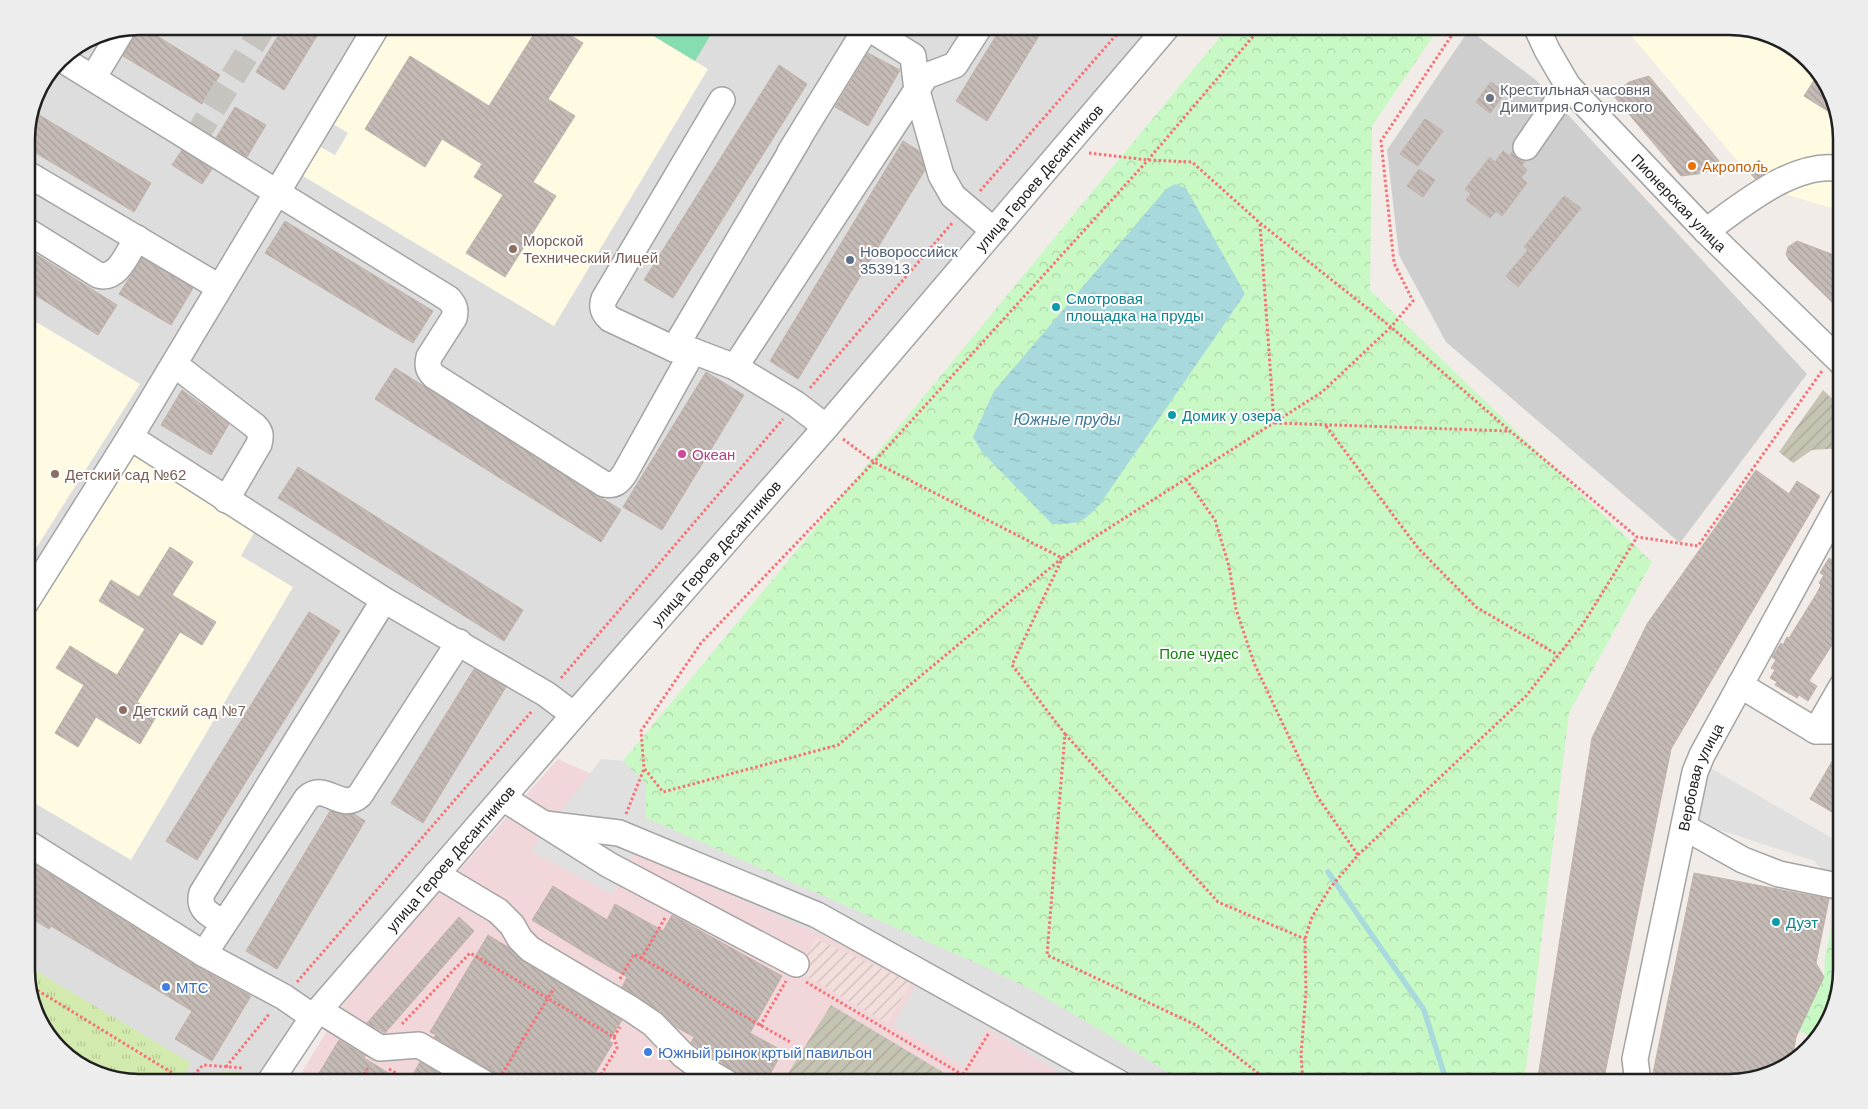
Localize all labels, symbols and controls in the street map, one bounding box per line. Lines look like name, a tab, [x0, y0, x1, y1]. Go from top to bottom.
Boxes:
place label: Крестильная часовня Димитрия Солунского	[1500, 81, 1653, 115]
marker: Крестильная часовня Димитрия Солунского	[1484, 92, 1496, 104]
street label: улица Героев Десантников	[971, 101, 1106, 254]
street label: Пионерская улица	[1628, 150, 1730, 255]
place label: Акрополь	[1702, 158, 1768, 175]
marker: Акрополь	[1686, 160, 1698, 172]
place label: Морской Технический Лицей	[523, 232, 658, 266]
marker: Морской Технический Лицей	[507, 243, 519, 255]
place label: Новороссийск 353913	[860, 243, 958, 277]
marker: Новороссийск 353913	[844, 254, 856, 266]
place label: Смотровая площадка на пруды	[1066, 290, 1204, 324]
marker: Смотровая площадка на пруды	[1050, 301, 1062, 313]
place label: Домик у озера	[1182, 407, 1282, 424]
marker: Домик у озера	[1166, 409, 1178, 421]
water label: Южные пруды	[1013, 411, 1121, 428]
place label: Океан	[692, 446, 735, 463]
marker: Океан	[676, 448, 688, 460]
place label: Детский сад №62	[65, 466, 186, 483]
marker: Детский сад №62	[49, 468, 61, 480]
street label: улица Героев Десантников	[648, 477, 784, 629]
park label: Поле чудес	[1159, 645, 1239, 662]
place label: Детский сад №7	[133, 702, 246, 719]
marker: Детский сад №7	[117, 704, 129, 716]
street label: Вербовая улица	[1674, 720, 1727, 833]
street label: улица Героев Десантников	[382, 782, 518, 935]
place label: Дуэт	[1786, 914, 1818, 931]
marker: Дуэт	[1770, 916, 1782, 928]
place label: МТС	[176, 979, 209, 996]
marker: МТС	[160, 981, 172, 993]
place label: Южный рынок кртый павильон	[658, 1044, 872, 1061]
marker: Южный рынок кртый павильон	[642, 1046, 654, 1058]

